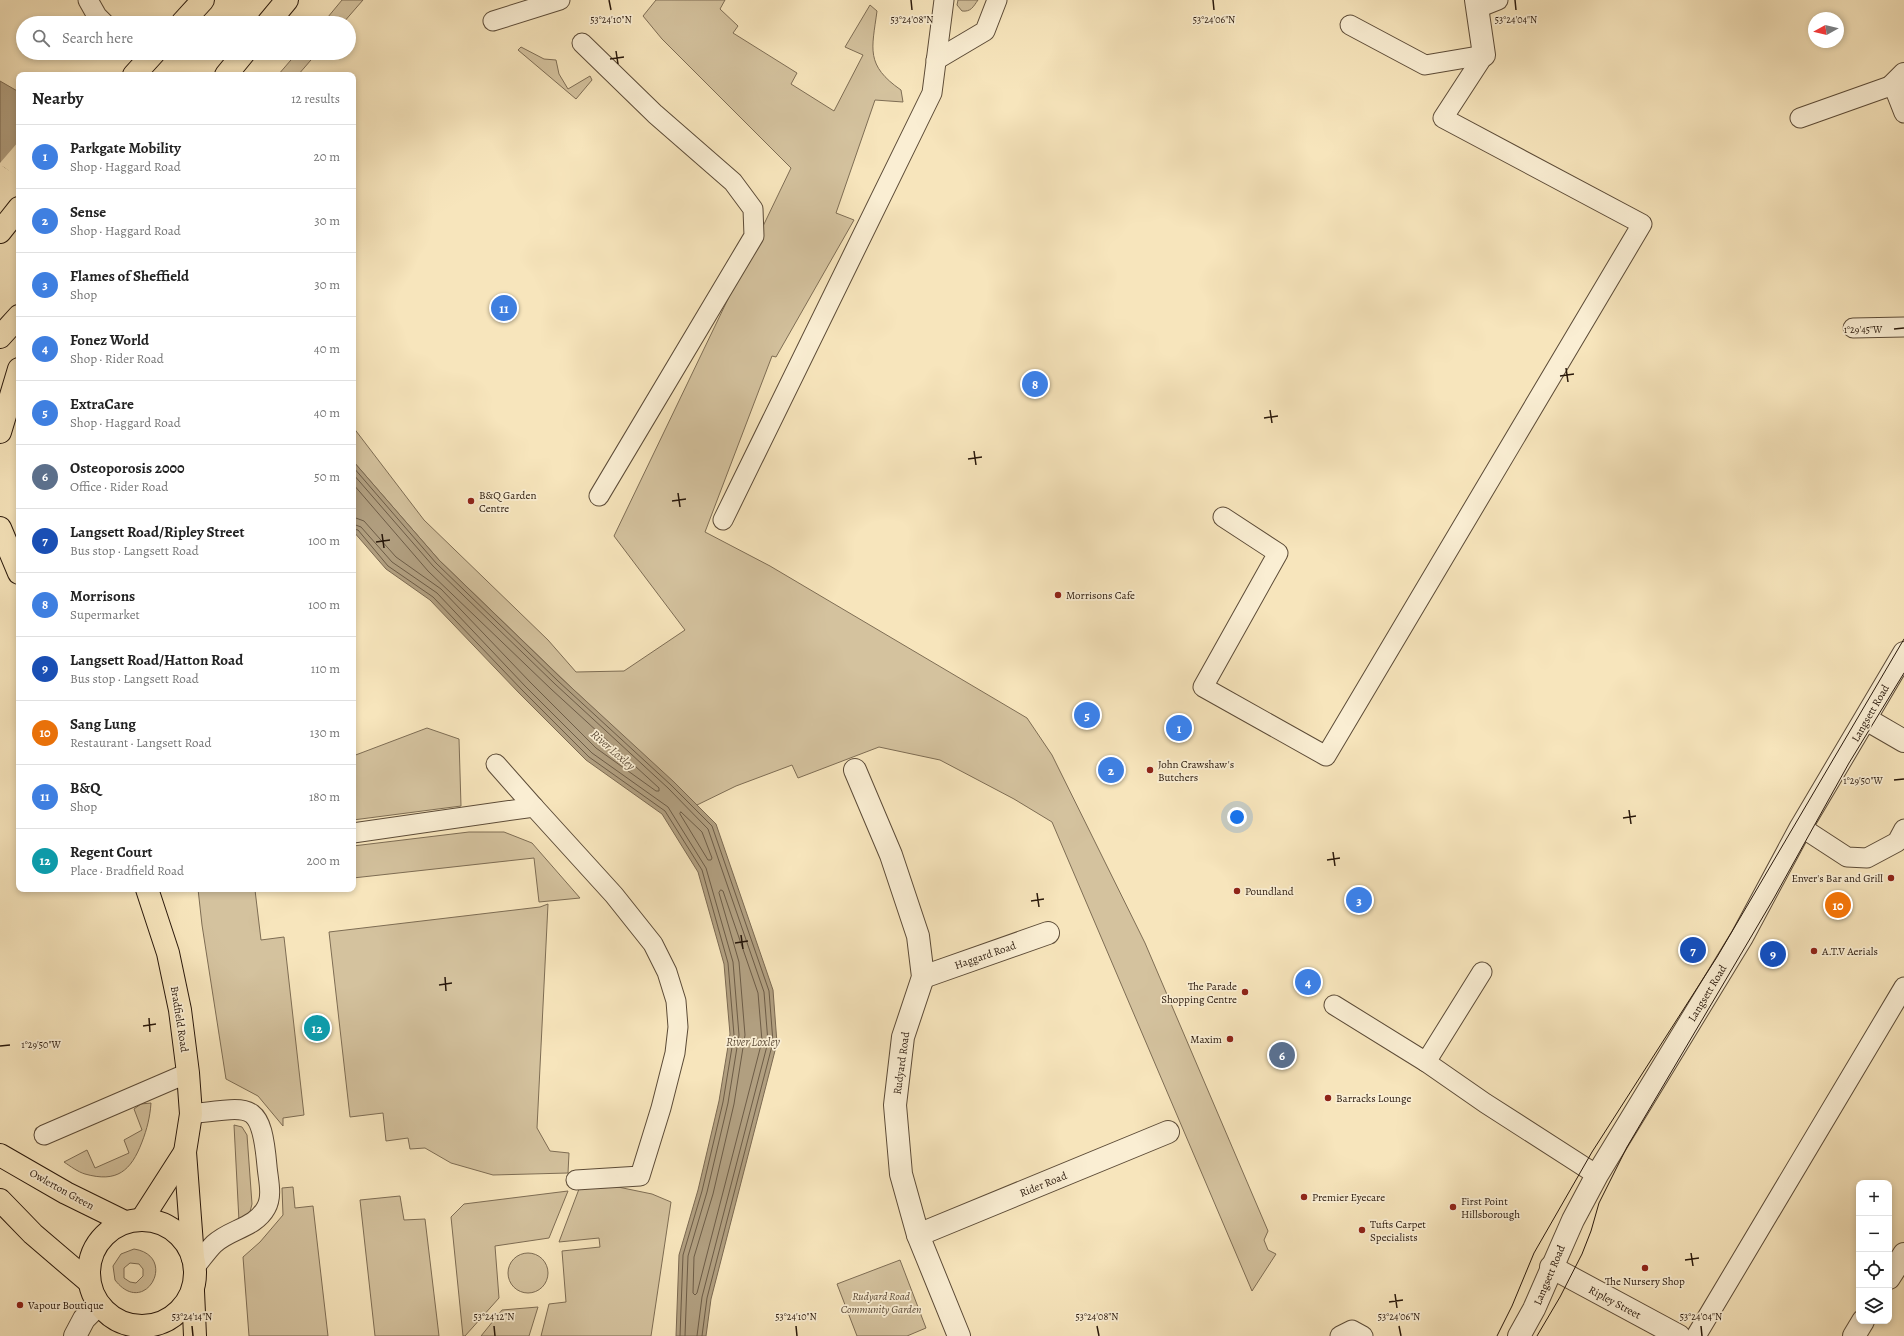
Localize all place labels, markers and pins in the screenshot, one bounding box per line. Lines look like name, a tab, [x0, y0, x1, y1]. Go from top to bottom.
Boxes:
pin: 11	[491, 293, 517, 323]
pin: 8	[1022, 369, 1048, 399]
place label: B&Q Garden Centre	[479, 488, 536, 516]
marker: B&Q Garden Centre	[466, 496, 476, 506]
place label: Morrisons Cafe	[1066, 588, 1135, 603]
marker: Morrisons Cafe	[1053, 590, 1063, 600]
pin: 5	[1074, 700, 1100, 730]
pin: 1	[1166, 713, 1192, 743]
pin: 2	[1098, 755, 1124, 785]
place label: John Crawshaw's Butchers	[1158, 757, 1234, 785]
marker: John Crawshaw's Butchers	[1145, 765, 1155, 775]
place label: Enver's Bar and Grill	[1791, 871, 1883, 886]
marker: Enver's Bar and Grill	[1886, 873, 1896, 883]
place label: Poundland	[1245, 884, 1294, 899]
pin: 3	[1346, 885, 1372, 915]
marker: Poundland	[1232, 886, 1242, 896]
pin: 10	[1825, 890, 1851, 920]
pin: 7	[1680, 935, 1706, 965]
pin: 9	[1760, 939, 1786, 969]
place label: A.T.V Aerials	[1821, 944, 1878, 959]
marker: A.T.V Aerials	[1809, 946, 1819, 956]
pin: 4	[1295, 967, 1321, 997]
place label: The Parade Shopping Centre	[1161, 979, 1237, 1007]
marker: The Parade Shopping Centre	[1240, 987, 1250, 997]
pin: 12	[304, 1013, 330, 1043]
place label: Maxim	[1190, 1032, 1222, 1047]
marker: Maxim	[1225, 1034, 1235, 1044]
pin: 6	[1269, 1040, 1295, 1070]
place label: Barracks Lounge	[1336, 1091, 1411, 1106]
marker: Barracks Lounge	[1323, 1093, 1333, 1103]
place label: Premier Eyecare	[1312, 1190, 1385, 1205]
marker: Premier Eyecare	[1299, 1192, 1309, 1202]
place label: First Point Hillsborough	[1461, 1194, 1520, 1222]
marker: First Point Hillsborough	[1448, 1202, 1458, 1212]
place label: Tufts Carpet Specialists	[1370, 1217, 1426, 1245]
marker: Tufts Carpet Specialists	[1357, 1225, 1367, 1235]
marker: The Nursery Shop	[1640, 1263, 1650, 1273]
place label: The Nursery Shop	[1605, 1274, 1685, 1289]
place label: Vapour Boutique	[27, 1298, 104, 1313]
marker: Vapour Boutique	[15, 1300, 25, 1310]

